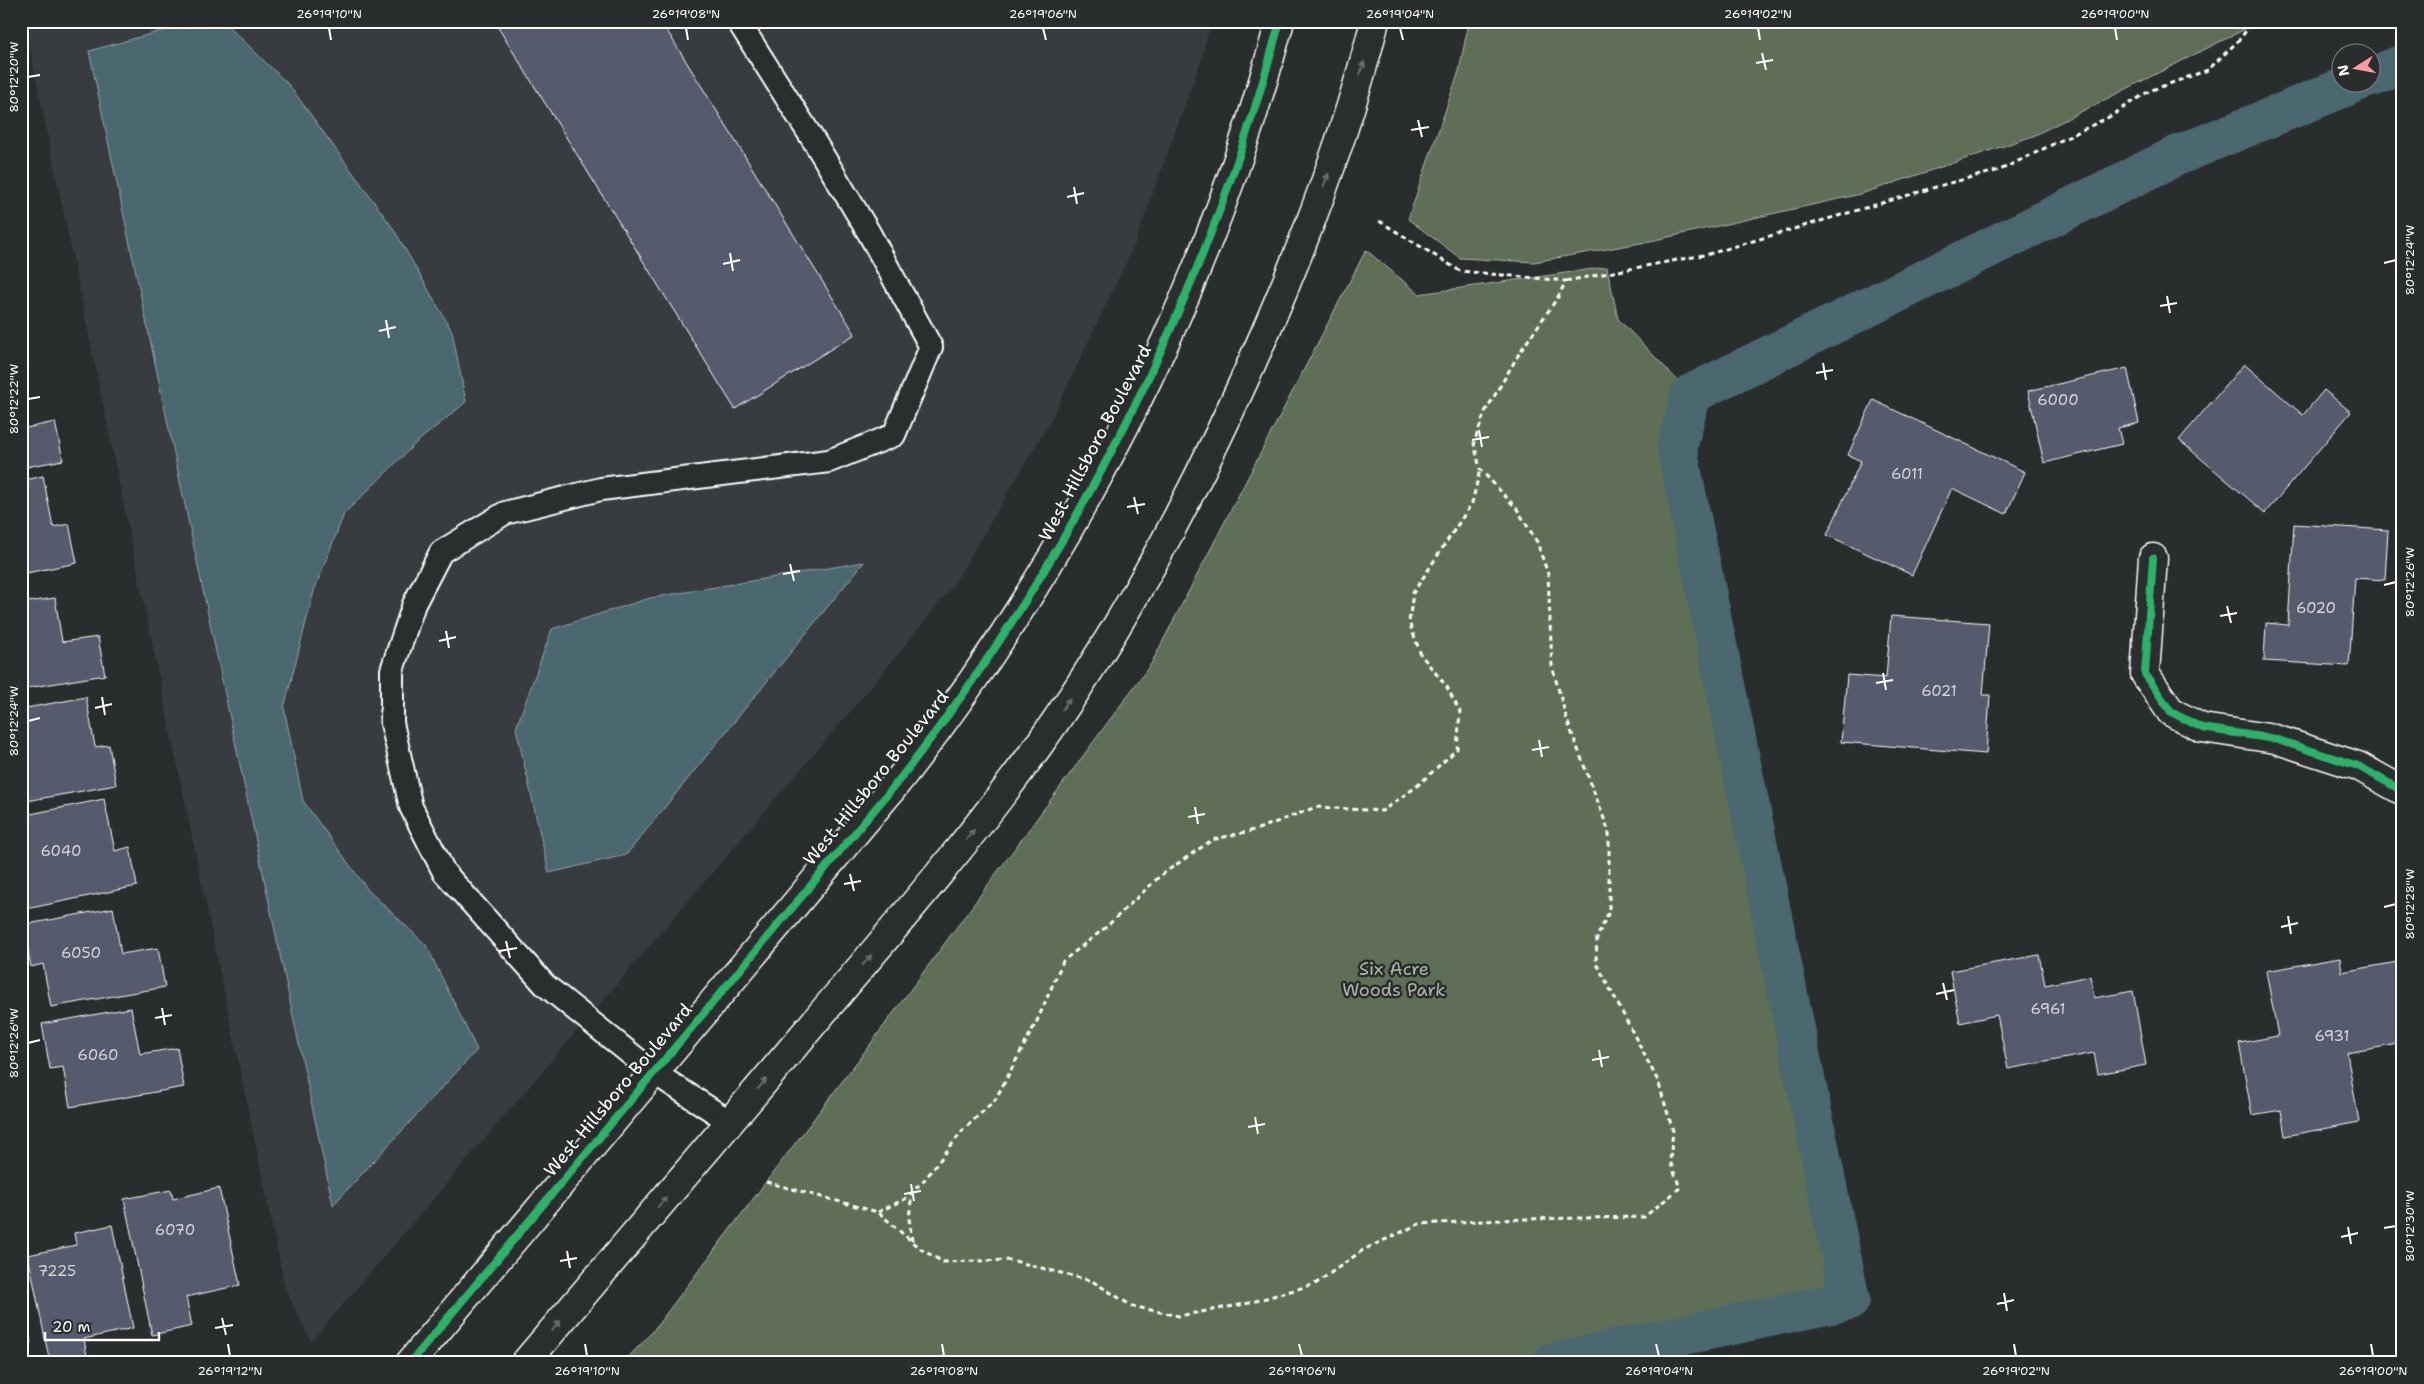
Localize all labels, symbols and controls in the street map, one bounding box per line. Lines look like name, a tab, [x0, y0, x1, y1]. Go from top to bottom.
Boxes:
text: 26°19'10"N	[296, 6, 362, 22]
text: 26°19'08"N	[652, 6, 720, 22]
text: 26°19'06"N	[1009, 6, 1077, 22]
text: 26°19'04"N	[1366, 6, 1434, 22]
text: 26°19'02"N	[1724, 6, 1792, 22]
text: 26°19'00"N	[2081, 6, 2149, 22]
text: 80°12'20"W	[6, 41, 22, 113]
north arrow	[2332, 42, 2382, 92]
one-way arrow	[1359, 61, 1367, 76]
text: N	[2333, 63, 2353, 78]
one-way arrow	[1323, 173, 1330, 188]
text: 80°12'24"W	[2402, 225, 2418, 295]
street label: West Hillsboro Boulevard	[1033, 341, 1157, 545]
text: 80°12'22"W	[6, 364, 22, 434]
house number: 6000	[2037, 390, 2079, 410]
house number: 6011	[1891, 464, 1923, 484]
text: 80°12'26"W	[2402, 547, 2418, 617]
house number: 6020	[2296, 598, 2336, 618]
house number: 6021	[1921, 681, 1957, 701]
street label: West Hillsboro Boulevard	[798, 685, 954, 871]
text: 80°12'24"W	[6, 686, 22, 756]
one-way arrow	[1061, 697, 1071, 711]
one-way arrow	[965, 828, 975, 842]
house number: 6040	[40, 841, 82, 861]
text: 80°12'28"W	[2402, 869, 2418, 939]
house number: 6050	[61, 943, 101, 963]
one-way arrow	[861, 954, 872, 967]
park label: Six Acre Woods Park	[1342, 957, 1446, 1002]
street label: West Hillsboro Boulevard	[538, 998, 698, 1182]
house number: 6961	[2030, 999, 2066, 1019]
text: 80°12'26"W	[6, 1008, 22, 1078]
house number: 6931	[2314, 1026, 2350, 1046]
house number: 6060	[78, 1045, 118, 1065]
one-way arrow	[756, 1078, 767, 1091]
text: 80°12'30"W	[2402, 1190, 2418, 1262]
one-way arrow	[656, 1196, 667, 1209]
house number: 6070	[155, 1220, 195, 1240]
house number: 7225	[38, 1261, 76, 1281]
scale bar	[45, 1309, 159, 1341]
text: 20 m	[52, 1317, 91, 1337]
one-way arrow	[551, 1319, 562, 1332]
text: 26°19'12"N	[197, 1363, 263, 1379]
text: 26°19'10"N	[554, 1363, 620, 1379]
text: 26°19'08"N	[910, 1363, 978, 1379]
text: 26°19'06"N	[1268, 1363, 1336, 1379]
text: 26°19'04"N	[1625, 1363, 1693, 1379]
text: 26°19'02"N	[1982, 1363, 2050, 1379]
text: 26°19'00"N	[2339, 1363, 2407, 1379]

